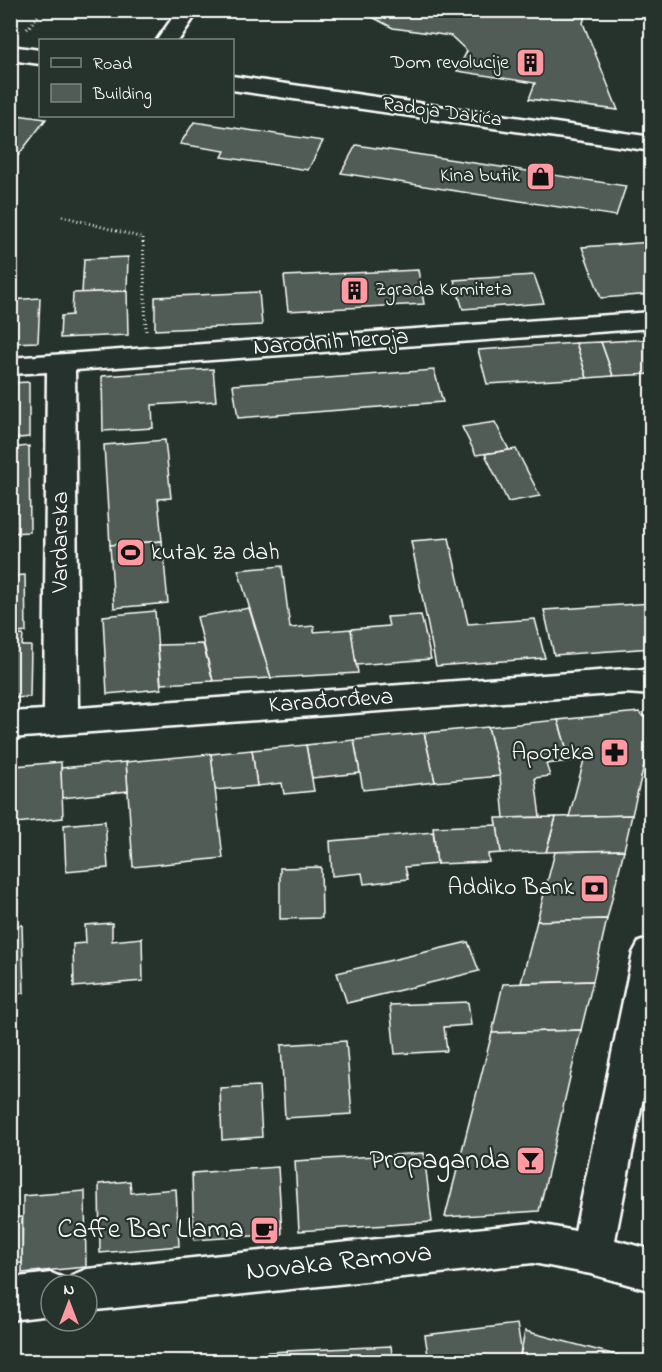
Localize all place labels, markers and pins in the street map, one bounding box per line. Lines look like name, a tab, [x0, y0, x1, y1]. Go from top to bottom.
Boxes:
building icon: Dom revolucije	[514, 47, 546, 79]
place label: Dom revolucije	[390, 49, 509, 78]
shop icon: Kina butik	[525, 160, 557, 192]
place label: Kina butik	[440, 162, 520, 191]
building icon: Zgrada Komiteta	[338, 274, 370, 306]
place label: Zgrada Komiteta	[375, 276, 512, 306]
place label: kutak za dah	[151, 536, 280, 571]
sports icon: kutak za dah	[114, 537, 146, 569]
place label: Apoteka	[511, 736, 594, 771]
pharmacy icon: Apoteka	[599, 737, 631, 769]
place label: Addiko Bank	[447, 871, 574, 906]
bank icon: Addiko Bank	[579, 872, 611, 904]
place label: Propaganda	[369, 1141, 510, 1182]
bar icon: Propaganda	[515, 1145, 547, 1177]
place label: Caffe Bar Llama	[57, 1210, 244, 1251]
cafe icon: Caffe Bar Llama	[249, 1214, 281, 1246]

